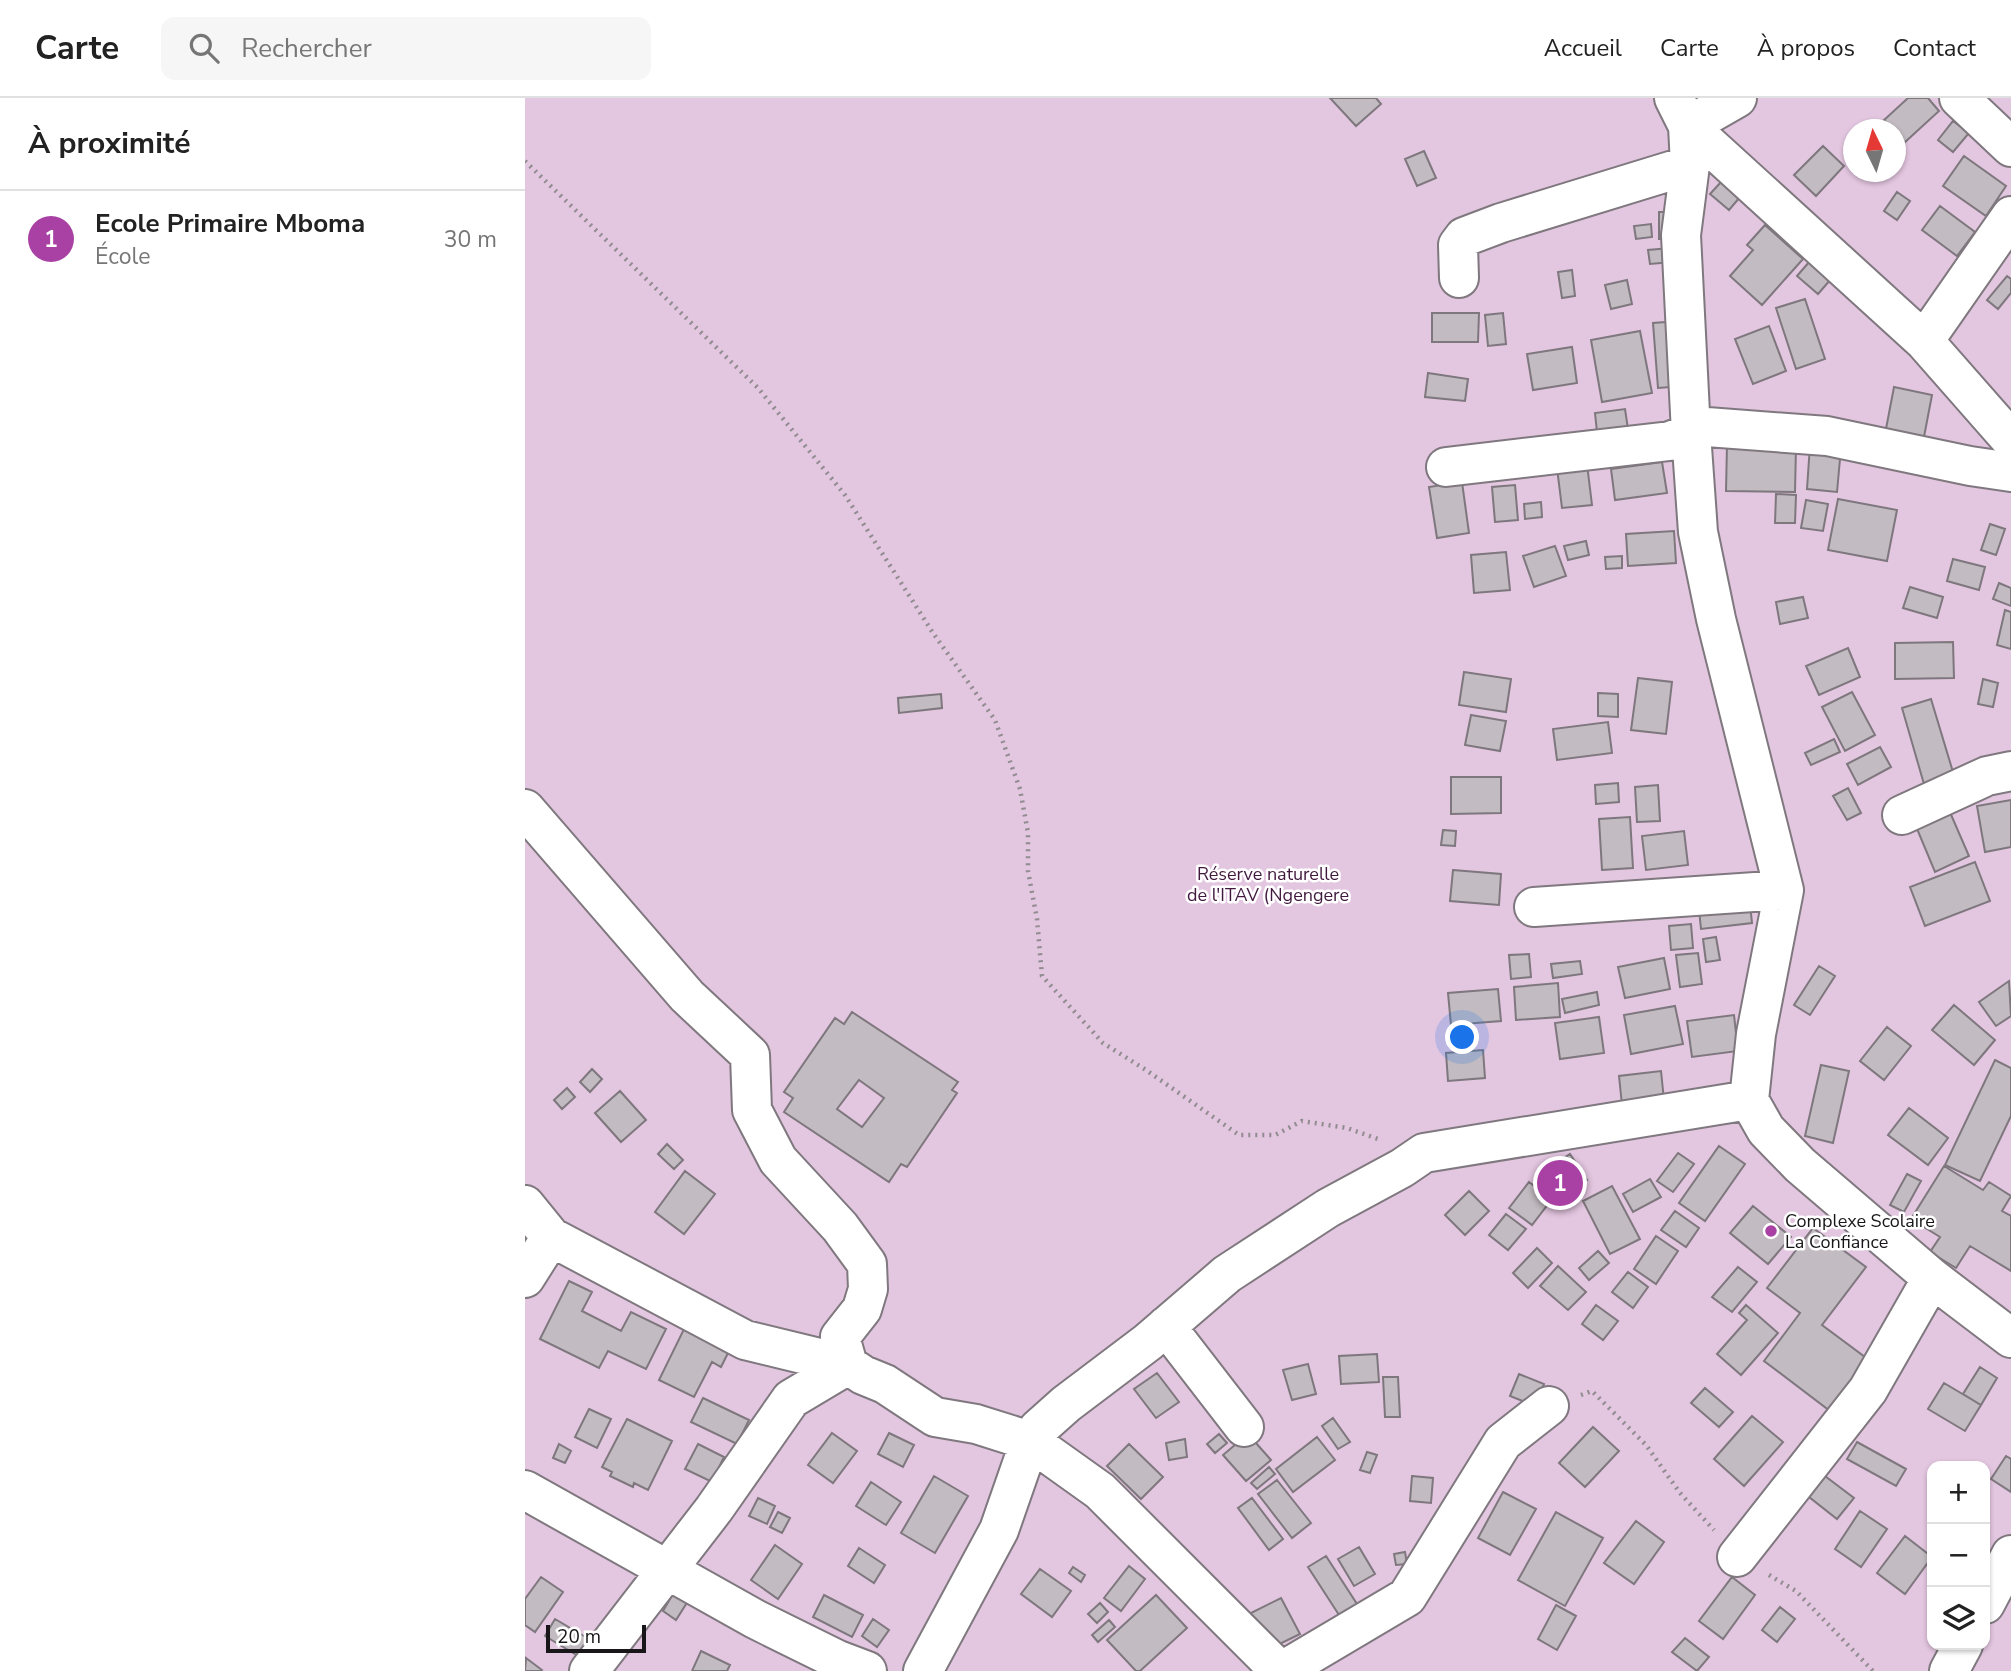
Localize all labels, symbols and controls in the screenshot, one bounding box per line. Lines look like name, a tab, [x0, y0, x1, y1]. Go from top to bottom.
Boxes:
search box	[161, 17, 651, 80]
text: Carte	[35, 26, 119, 71]
icon: search	[185, 29, 223, 67]
text: Rechercher	[241, 31, 372, 66]
text: Accueil	[1544, 32, 1622, 64]
text: Carte	[1660, 32, 1719, 64]
text: À propos	[1757, 32, 1855, 64]
text: Contact	[1893, 32, 1976, 64]
north arrow	[1843, 119, 1906, 182]
text: À proximité	[28, 123, 190, 164]
text: Ecole Primaire Mboma	[95, 206, 365, 241]
text: 1	[44, 224, 58, 255]
text: 30 m	[444, 224, 497, 255]
text: École	[95, 241, 150, 272]
park label: Réserve naturelle de l'ITAV (Ngengere	[1187, 862, 1349, 907]
your location	[1445, 1020, 1479, 1054]
pin: 1	[1537, 1157, 1583, 1209]
place label: Complexe Scolaire La Confiance	[1785, 1209, 1935, 1254]
marker: Complexe Scolaire La Confiance	[1763, 1223, 1779, 1239]
map controls	[1927, 1461, 1990, 1650]
button: +	[1927, 1461, 1990, 1524]
button: −	[1927, 1524, 1990, 1587]
button: layers	[1927, 1587, 1990, 1650]
scale bar	[546, 1622, 646, 1654]
text: 20 m	[557, 1624, 601, 1650]

